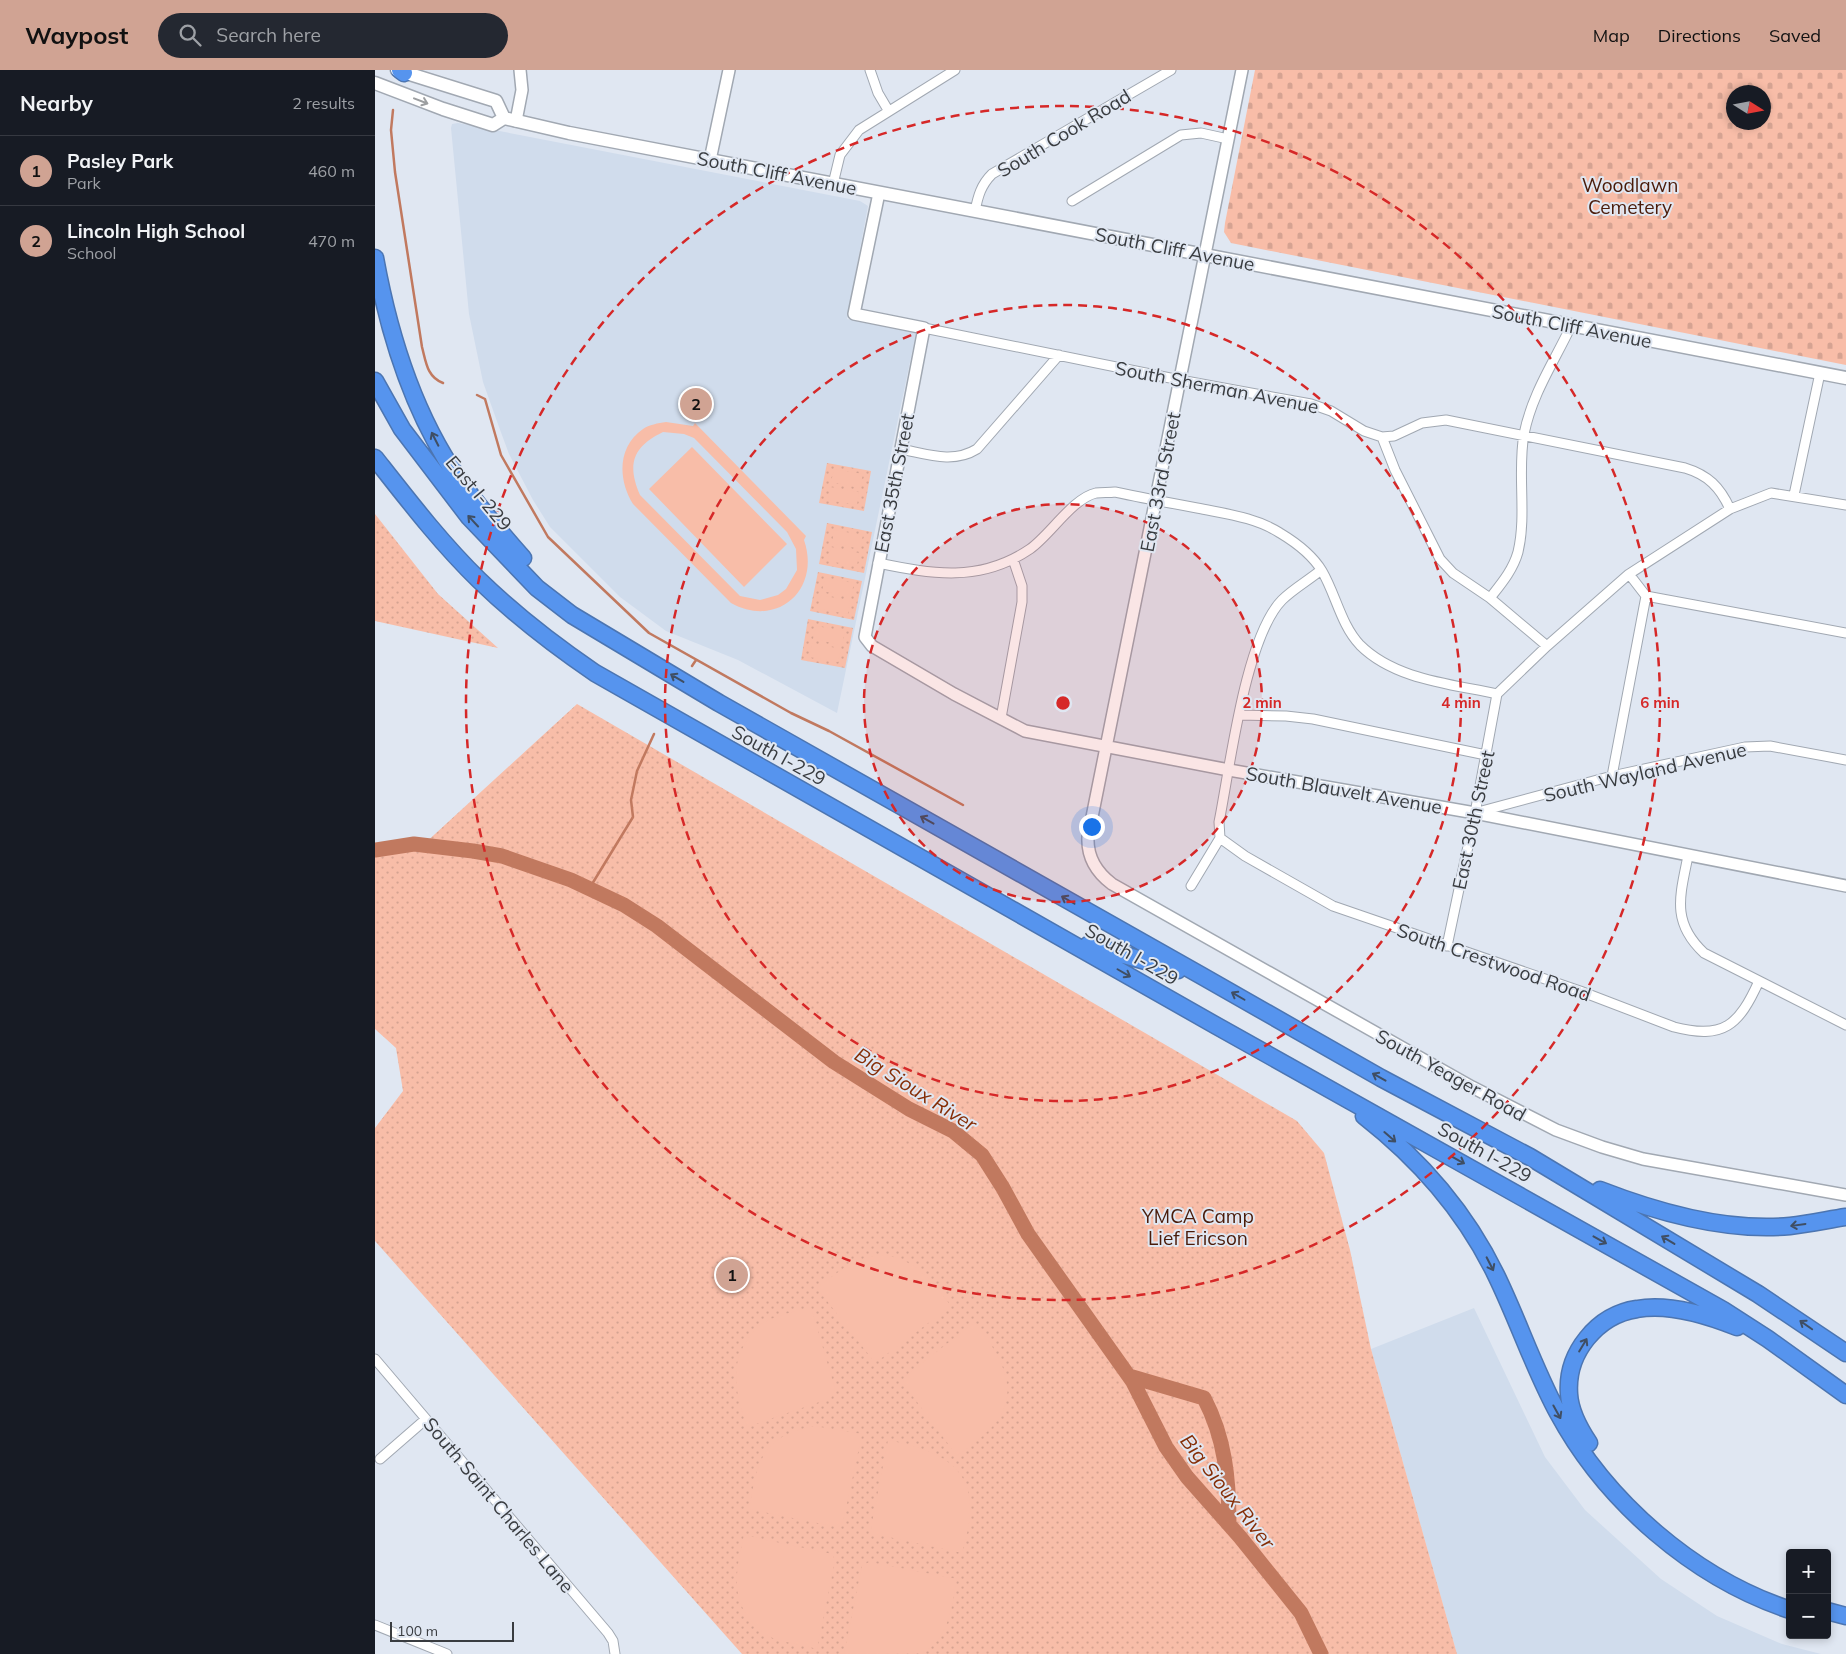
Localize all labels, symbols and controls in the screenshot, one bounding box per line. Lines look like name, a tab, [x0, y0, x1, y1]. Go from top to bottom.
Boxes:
search box	[158, 13, 508, 58]
text: Waypost	[25, 20, 128, 50]
icon: search	[176, 21, 204, 49]
text: Search here	[216, 23, 321, 47]
text: Map	[1593, 24, 1630, 47]
text: Directions	[1658, 24, 1741, 47]
text: Saved	[1769, 24, 1821, 47]
street label: South Cook Road	[993, 84, 1135, 182]
north arrow	[1726, 85, 1771, 130]
text: Nearby	[20, 90, 93, 116]
text: 2 results	[292, 93, 355, 113]
one-way arrow	[413, 97, 428, 106]
street label: South Cliff Avenue	[695, 146, 859, 200]
text: Pasley Park	[67, 149, 173, 173]
text: 1	[31, 161, 41, 181]
text: 460 m	[308, 161, 355, 181]
text: Park	[67, 173, 101, 193]
park label: Woodlawn Cemetery	[1582, 173, 1678, 219]
text: Lincoln High School	[67, 219, 245, 243]
street label: South Cliff Avenue	[1093, 222, 1257, 276]
text: 2	[31, 231, 41, 251]
text: 470 m	[308, 231, 355, 251]
text: School	[67, 243, 116, 263]
street label: South Cliff Avenue	[1490, 299, 1654, 353]
street label: South Sherman Avenue	[1113, 355, 1321, 419]
pin: 2	[680, 385, 712, 423]
street label: East 33rd Street	[1135, 410, 1185, 554]
street label: East 35th Street	[869, 411, 919, 555]
one-way arrow	[430, 432, 439, 447]
street label: East I-229	[441, 451, 517, 535]
one-way arrow	[467, 515, 479, 528]
one-way arrow	[670, 673, 684, 683]
text: 2 min	[1242, 693, 1282, 712]
text: 4 min	[1441, 693, 1481, 712]
text: 6 min	[1640, 693, 1680, 712]
centre of rings	[1054, 694, 1072, 712]
street label: South I-229	[728, 719, 830, 791]
street label: South Wayland Avenue	[1541, 737, 1749, 807]
street label: East 30th Street	[1447, 748, 1500, 892]
street label: South Blauvelt Avenue	[1244, 761, 1444, 819]
one-way arrow	[920, 814, 935, 824]
your location	[1079, 814, 1105, 840]
one-way arrow	[1061, 895, 1076, 905]
street label: South I-229	[1081, 918, 1183, 990]
street label: South Crestwood Road	[1394, 918, 1594, 1006]
one-way arrow	[1116, 968, 1130, 978]
one-way arrow	[1231, 991, 1245, 1001]
street label: South Yeager Road	[1372, 1024, 1530, 1126]
water label: Big Sioux River	[850, 1042, 982, 1137]
one-way arrow	[1373, 1071, 1387, 1081]
street label: South I-229	[1434, 1116, 1536, 1188]
one-way arrow	[1384, 1132, 1397, 1143]
one-way arrow	[1451, 1155, 1466, 1165]
park label: YMCA Camp Lief Ericson	[1141, 1204, 1254, 1250]
one-way arrow	[1790, 1220, 1806, 1230]
one-way arrow	[1661, 1234, 1675, 1244]
one-way arrow	[1592, 1236, 1607, 1245]
pin: 1	[716, 1256, 748, 1294]
one-way arrow	[1486, 1256, 1495, 1271]
one-way arrow	[1799, 1320, 1813, 1330]
one-way arrow	[1578, 1338, 1588, 1352]
one-way arrow	[1553, 1404, 1563, 1419]
street label: South Saint Charles Lane	[419, 1412, 579, 1598]
water label: Big Sioux River	[1175, 1429, 1281, 1554]
map controls	[1786, 1549, 1831, 1639]
button: +	[1786, 1549, 1831, 1594]
button: −	[1786, 1594, 1831, 1639]
scale bar	[390, 1619, 514, 1642]
text: 100 m	[397, 1622, 438, 1640]

